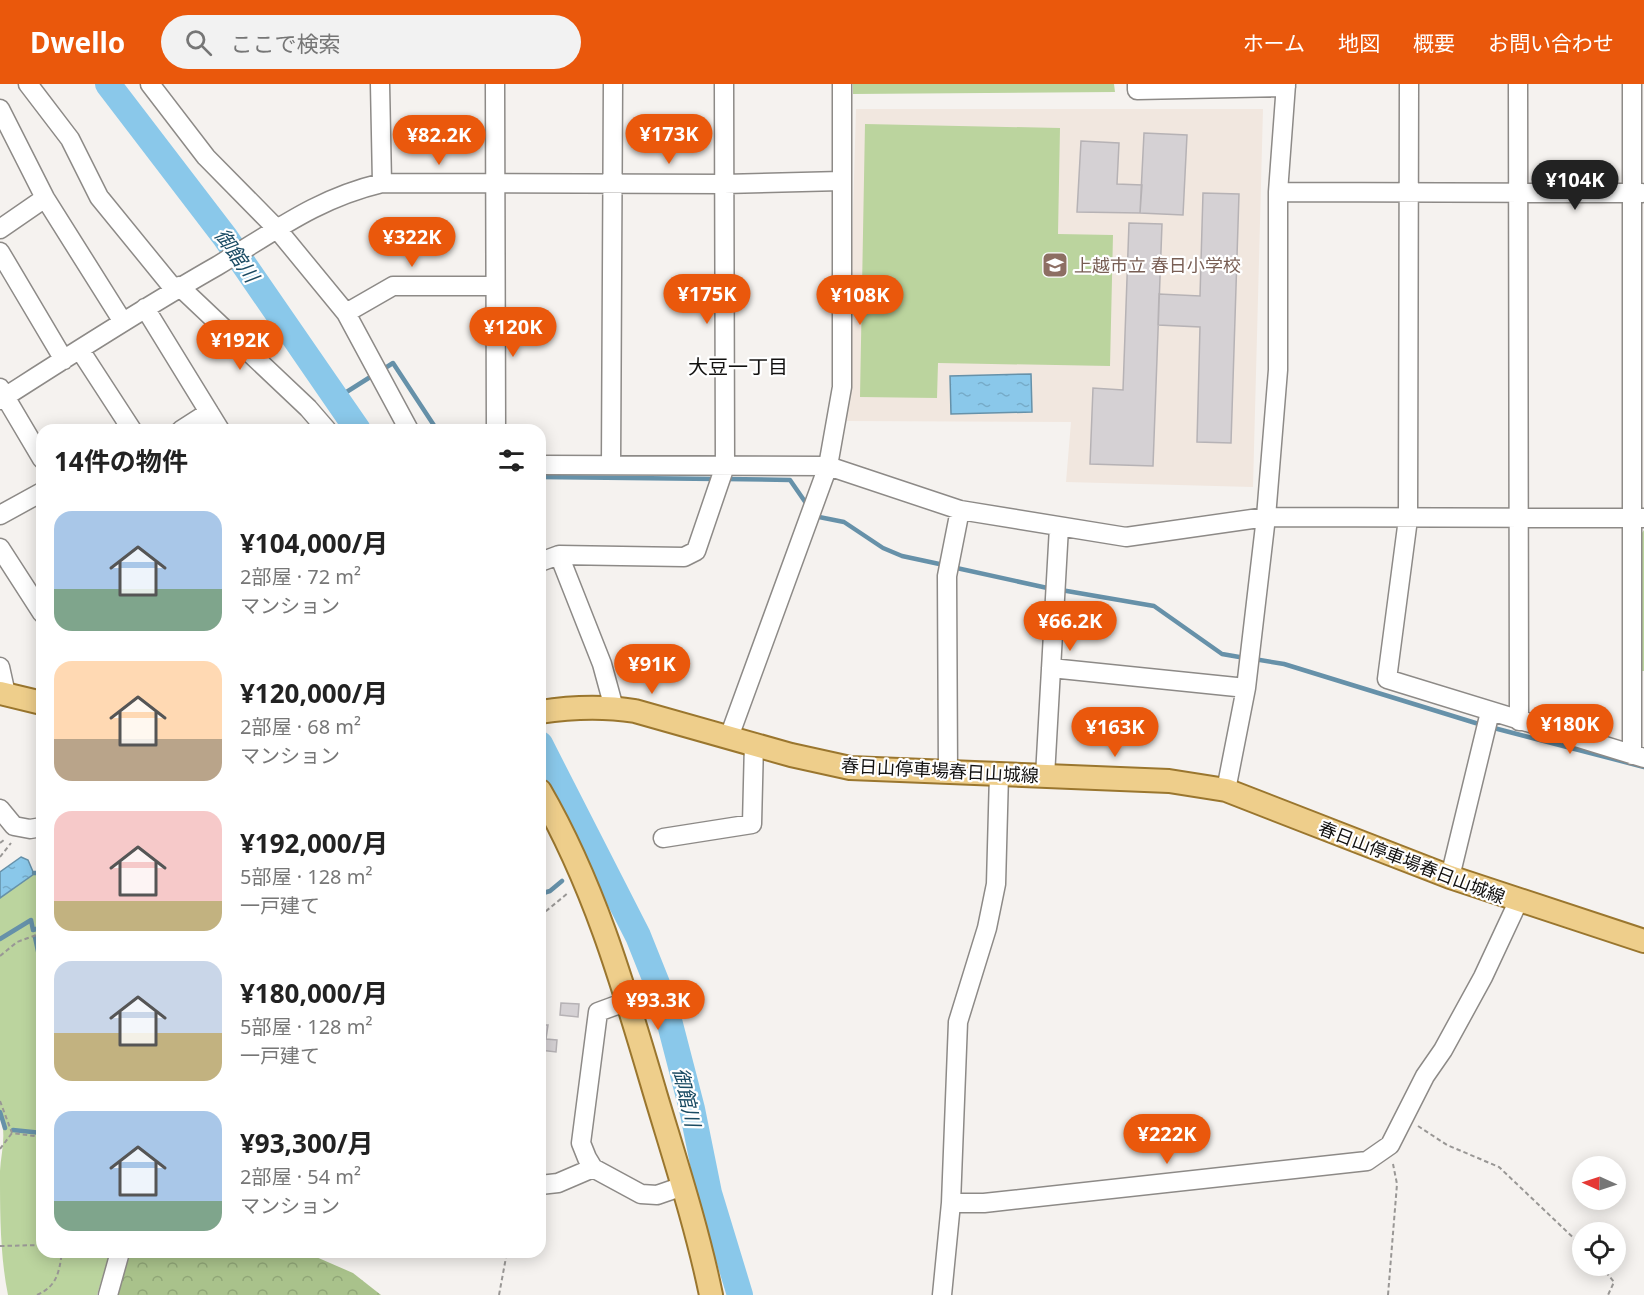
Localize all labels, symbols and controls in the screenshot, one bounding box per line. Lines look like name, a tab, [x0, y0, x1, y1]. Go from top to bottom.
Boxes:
search box	[161, 15, 581, 69]
text: Dwello	[30, 23, 125, 61]
icon: search	[182, 26, 215, 59]
text: ここで検索	[230, 28, 340, 58]
text: ホーム	[1243, 29, 1305, 57]
text: 地図	[1338, 29, 1380, 57]
text: 概要	[1413, 29, 1455, 57]
text: お問い合わせ	[1488, 29, 1614, 57]
pin: ¥173K	[627, 114, 711, 165]
pin: ¥82.2K	[390, 115, 488, 166]
text: ¥173K	[639, 120, 699, 147]
text: ¥82.2K	[407, 121, 471, 148]
pin: ¥104K	[1533, 160, 1617, 211]
text: ¥104K	[1545, 166, 1605, 193]
pin: ¥322K	[370, 217, 454, 268]
water label: 御館川	[209, 223, 266, 289]
text: ¥322K	[382, 223, 442, 250]
school or university icon: 上越市立 春日小学校	[1040, 250, 1070, 280]
place label: 上越市立 春日小学校	[1074, 253, 1241, 277]
pin: ¥175K	[665, 274, 749, 325]
pin: ¥108K	[818, 275, 902, 326]
text: ¥175K	[677, 280, 737, 307]
text: ¥108K	[830, 281, 890, 308]
pin: ¥120K	[471, 307, 555, 358]
text: ¥120K	[483, 313, 543, 340]
pin: ¥192K	[198, 320, 282, 371]
text: ¥192K	[210, 326, 270, 353]
district label: 大豆一丁目	[688, 353, 788, 380]
text: 14件の物件	[54, 443, 188, 479]
icon: filters	[495, 444, 528, 477]
text: ¥104,000/月	[240, 525, 388, 561]
icon: home	[102, 535, 174, 607]
text: 2部屋 · 72 m²	[240, 563, 361, 590]
text: マンション	[240, 592, 340, 619]
pin: ¥66.2K	[1021, 601, 1119, 652]
text: ¥66.2K	[1038, 607, 1102, 634]
pin: ¥91K	[616, 644, 688, 695]
text: ¥91K	[628, 650, 676, 677]
text: ¥120,000/月	[240, 675, 388, 711]
icon: home	[102, 685, 174, 757]
pin: ¥180K	[1528, 704, 1612, 755]
pin: ¥163K	[1073, 707, 1157, 758]
text: ¥180K	[1540, 710, 1600, 737]
text: 2部屋 · 68 m²	[240, 713, 361, 740]
text: ¥163K	[1085, 713, 1145, 740]
text: マンション	[240, 742, 340, 769]
street label: 春日山停車場春日山城線	[841, 753, 1039, 787]
street label: 春日山停車場春日山城線	[1315, 815, 1509, 909]
text: ¥192,000/月	[240, 825, 388, 861]
icon: home	[102, 835, 174, 907]
text: 5部屋 · 128 m²	[240, 863, 372, 890]
text: 一戸建て	[240, 892, 320, 919]
text: ¥180,000/月	[240, 975, 388, 1011]
pin: ¥93.3K	[609, 980, 707, 1031]
icon: home	[102, 985, 174, 1057]
text: ¥93.3K	[626, 986, 690, 1013]
text: 5部屋 · 128 m²	[240, 1013, 372, 1040]
text: 一戸建て	[240, 1042, 320, 1069]
water label: 御館川	[667, 1065, 707, 1131]
pin: ¥222K	[1125, 1114, 1209, 1165]
text: ¥222K	[1137, 1120, 1197, 1147]
text: ¥93,300/月	[240, 1125, 373, 1161]
icon: home	[102, 1135, 174, 1207]
north arrow	[1572, 1156, 1626, 1210]
map controls	[1572, 1156, 1626, 1276]
text: 2部屋 · 54 m²	[240, 1163, 361, 1190]
text: マンション	[240, 1192, 340, 1219]
button: locate	[1572, 1222, 1626, 1276]

